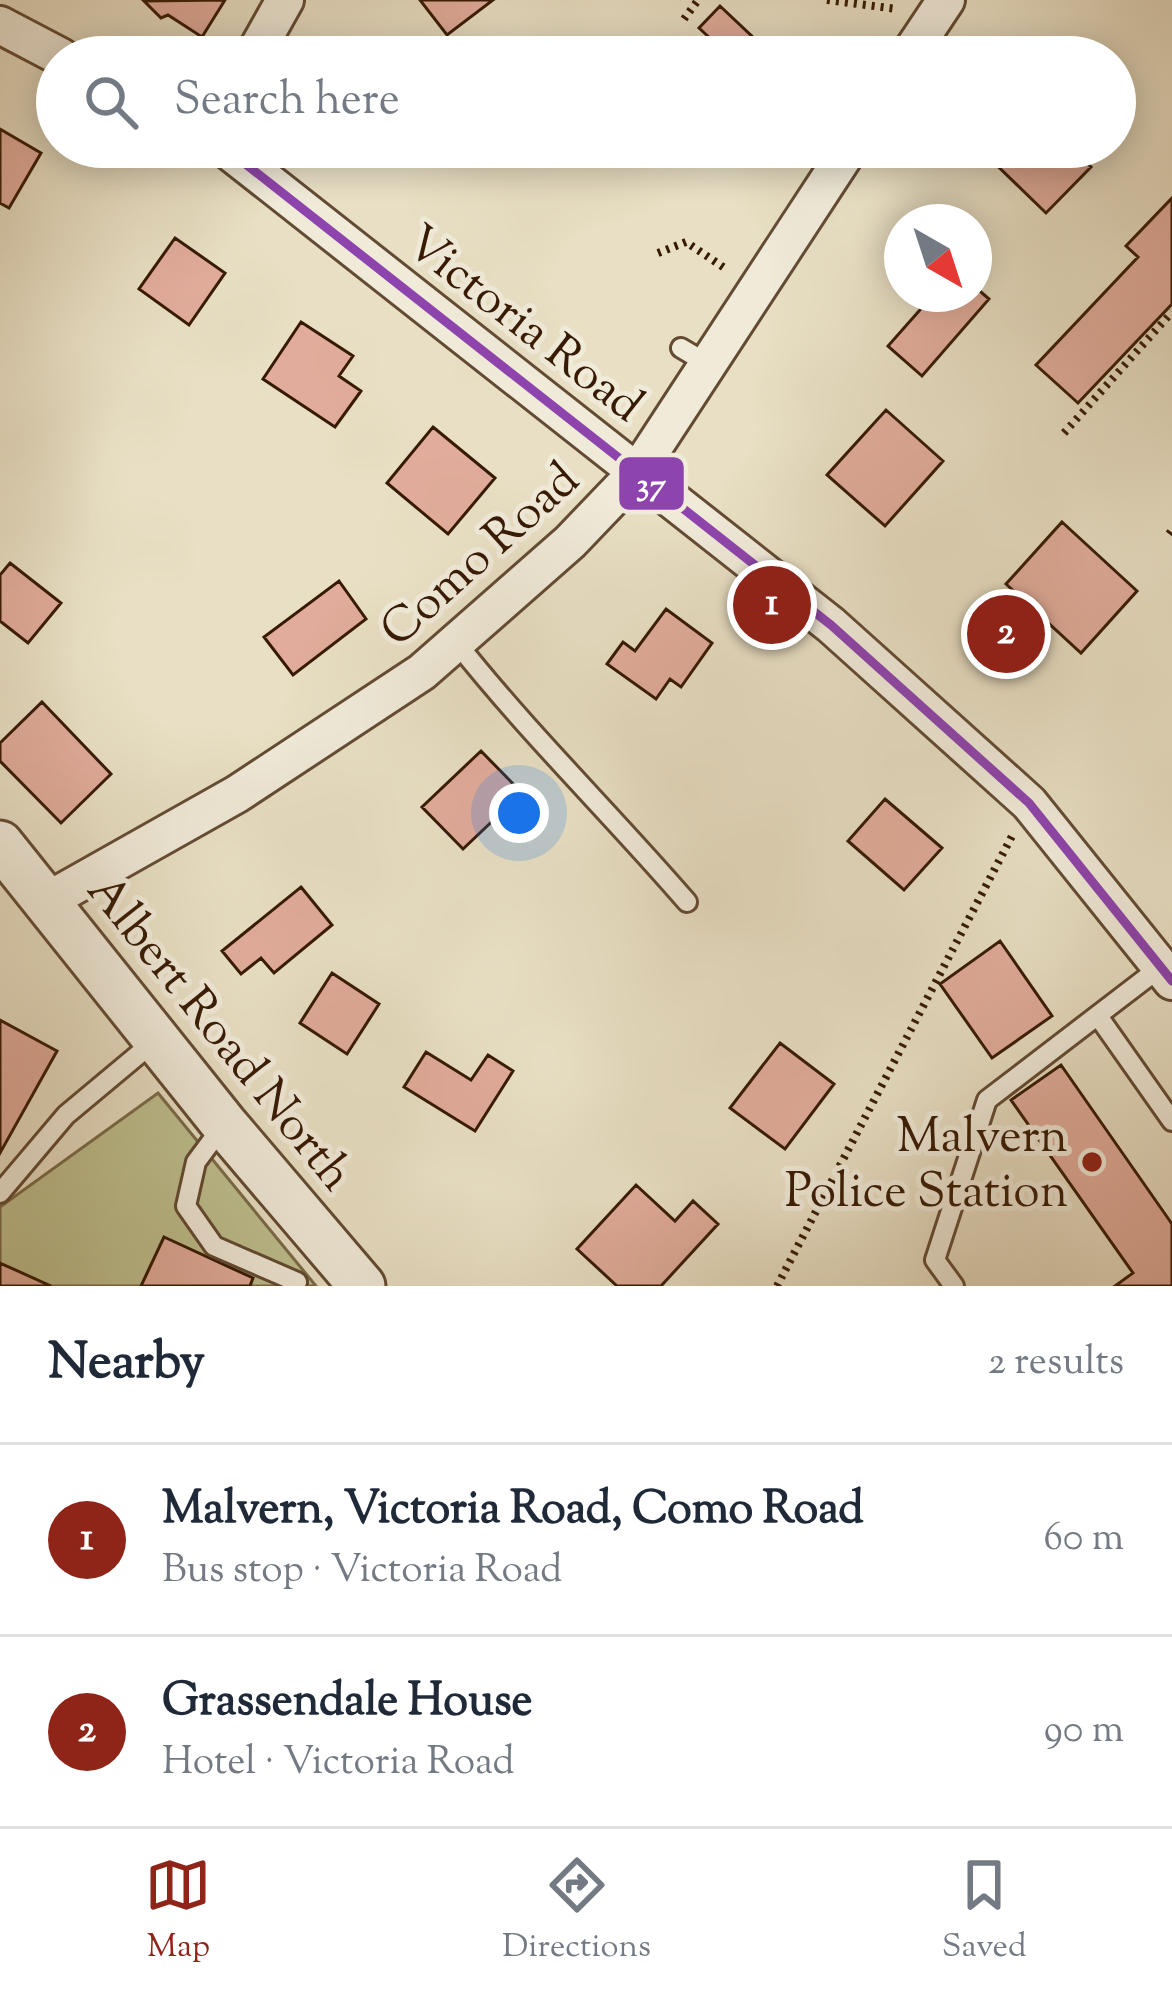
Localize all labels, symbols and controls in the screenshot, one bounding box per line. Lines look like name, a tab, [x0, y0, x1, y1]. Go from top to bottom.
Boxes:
search box	[36, 36, 1136, 168]
icon: search	[78, 69, 144, 135]
text: Search here	[174, 70, 400, 135]
north arrow	[884, 204, 992, 312]
street label: Victoria Road	[389, 211, 656, 441]
street label: Como Road	[367, 449, 597, 665]
line badge: 37	[617, 455, 686, 512]
text: 37	[636, 463, 666, 511]
pin: 1	[733, 560, 811, 650]
pin: 2	[967, 589, 1045, 679]
your location	[489, 783, 549, 843]
street label: Albert Road North	[68, 861, 367, 1208]
place label: Malvern Police Station	[785, 1105, 1068, 1229]
marker: Malvern Police Station	[1079, 1149, 1105, 1175]
text: Nearby	[48, 1328, 205, 1401]
text: 2 results	[988, 1336, 1124, 1392]
text: Malvern, Victoria Road, Como Road	[162, 1479, 864, 1544]
text: 1	[80, 1512, 94, 1568]
text: 60 m	[1043, 1512, 1124, 1568]
text: Bus stop · Victoria Road	[162, 1544, 562, 1600]
text: Grassendale House	[162, 1671, 533, 1736]
text: 2	[78, 1704, 96, 1760]
text: 90 m	[1044, 1704, 1124, 1760]
text: Hotel · Victoria Road	[162, 1736, 514, 1792]
tab: Map	[145, 1852, 211, 1972]
tab: Directions	[502, 1852, 651, 1972]
tab: Saved	[942, 1852, 1027, 1972]

